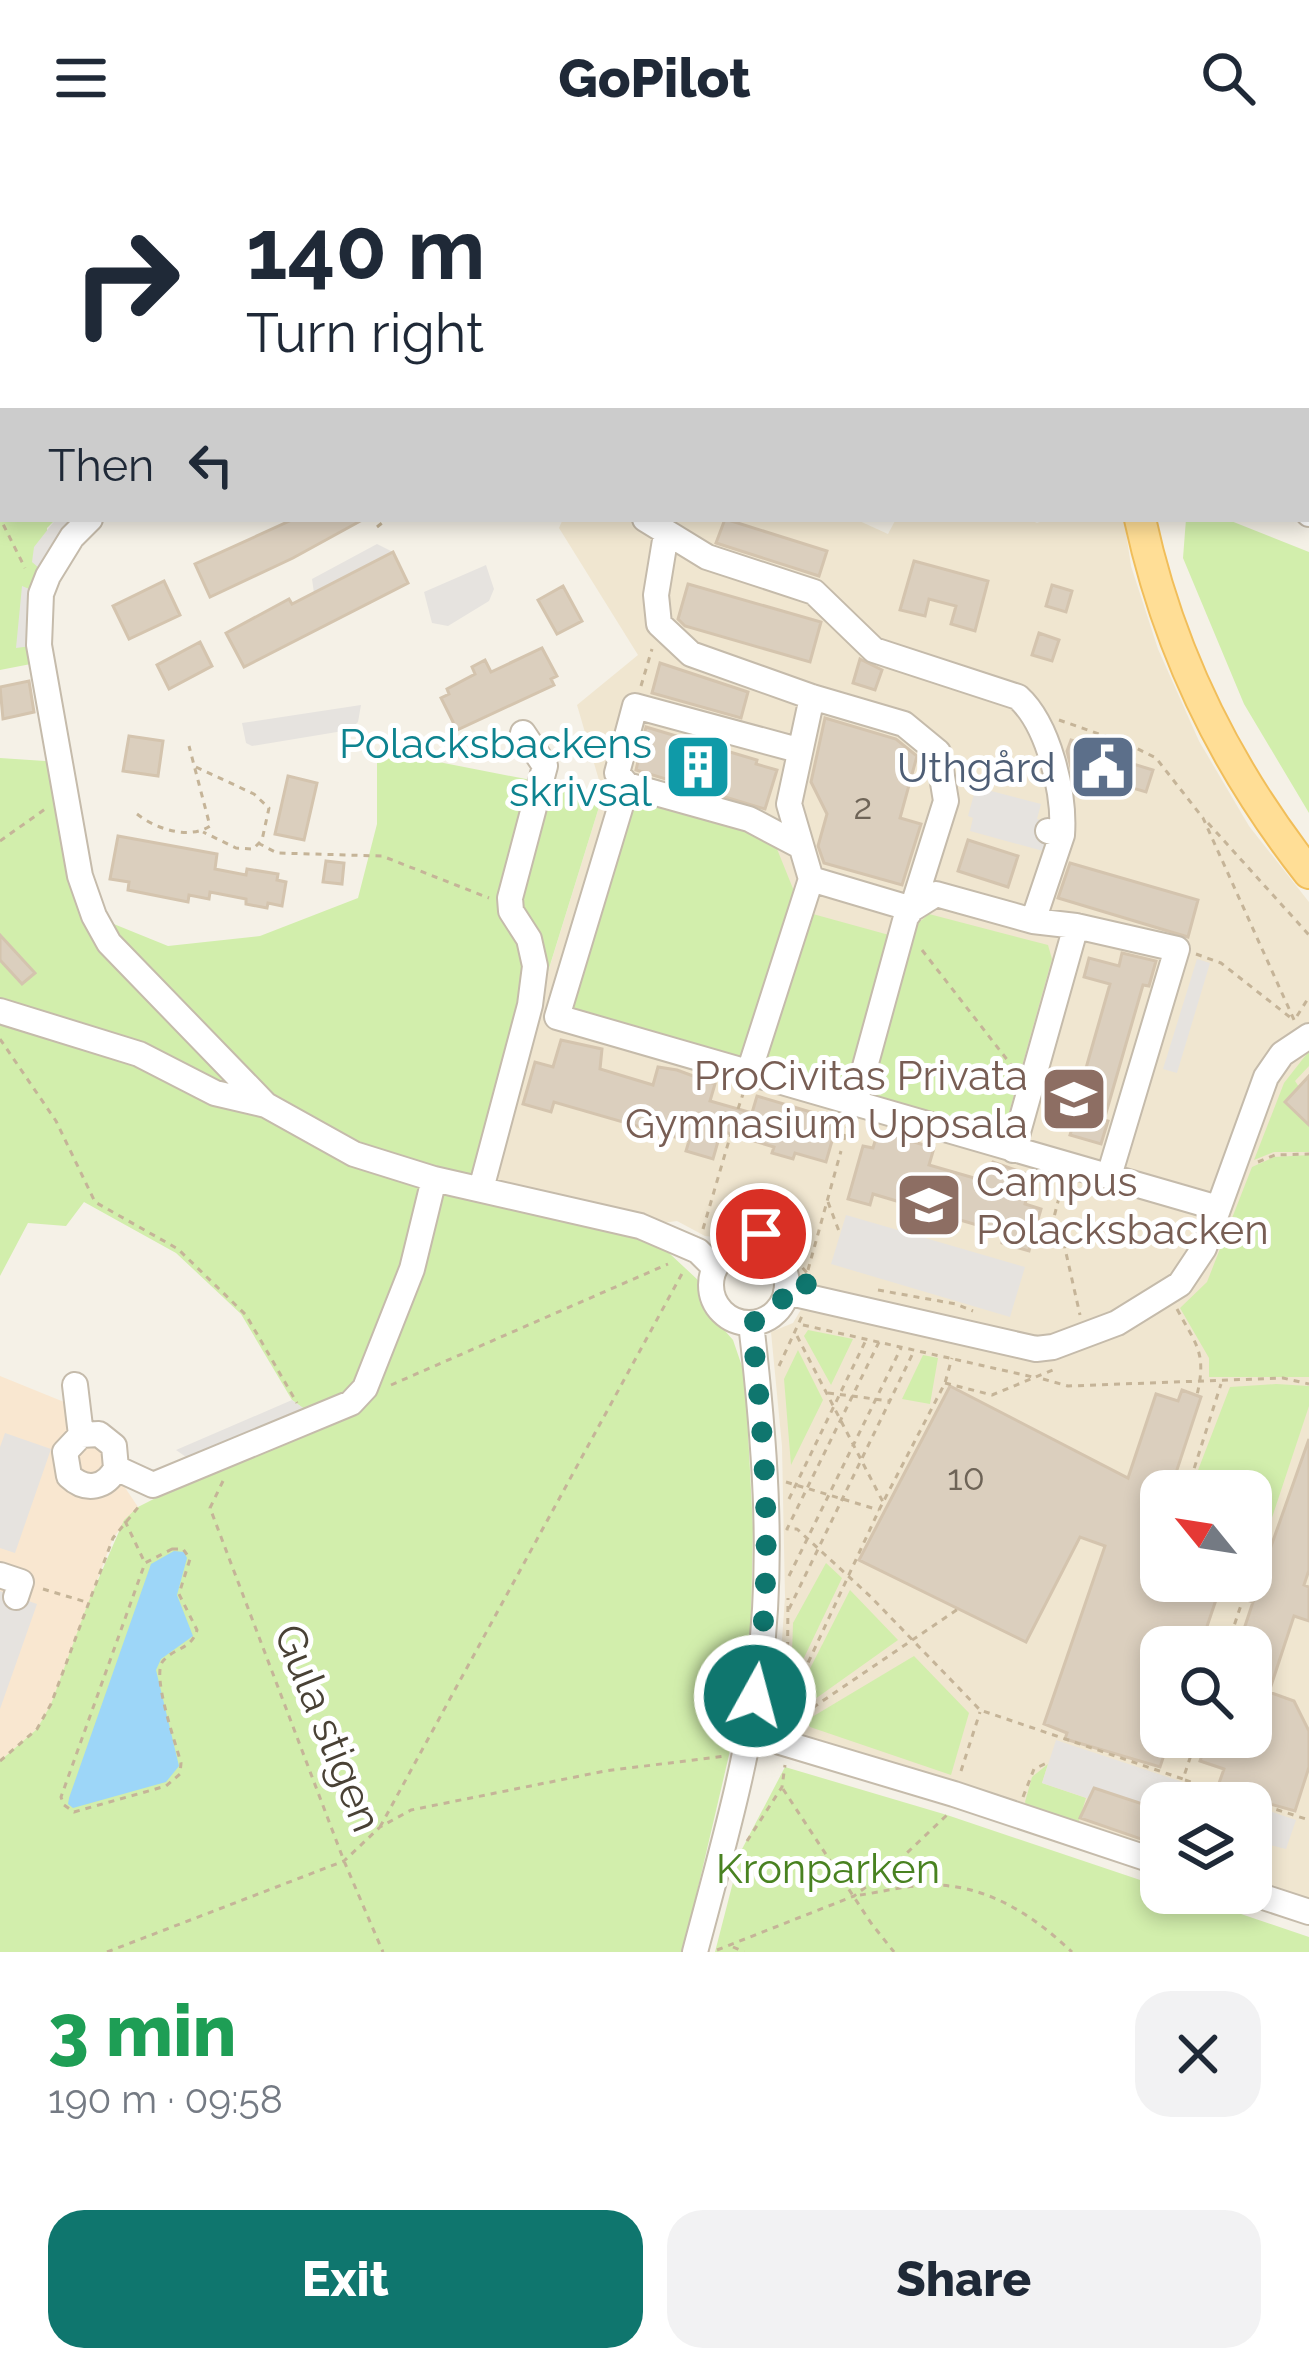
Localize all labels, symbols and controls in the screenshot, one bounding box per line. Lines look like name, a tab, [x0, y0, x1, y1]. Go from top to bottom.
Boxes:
icon: menu	[48, 45, 114, 111]
icon: search	[1195, 45, 1261, 111]
text: GoPilot	[558, 46, 751, 110]
text: 140 m	[246, 200, 485, 299]
icon: right	[48, 204, 204, 360]
text: Turn right	[246, 301, 484, 365]
icon: left	[178, 432, 244, 498]
text: Then	[48, 439, 154, 492]
place label: Polacksbackens skrivsal	[339, 719, 653, 816]
building icon: Polacksbackens skrivsal	[663, 732, 733, 802]
public building icon: Uthgård	[1068, 732, 1138, 802]
place label: Uthgård	[897, 743, 1056, 792]
house number: 2	[854, 785, 872, 827]
place label: ProCivitas Privata Gymnasium Uppsala	[625, 1051, 1028, 1148]
school or university icon: ProCivitas Privata Gymnasium Uppsala	[1039, 1064, 1109, 1134]
place label: Campus Polacksbacken	[976, 1157, 1269, 1254]
school or university icon: Campus Polacksbacken	[894, 1170, 964, 1240]
pin	[710, 1183, 812, 1285]
icon: arrive	[728, 1201, 794, 1267]
house number: 10	[947, 1456, 985, 1498]
north arrow	[1140, 1470, 1272, 1602]
map controls	[1140, 1470, 1272, 1914]
street label: Gula stigen	[264, 1617, 392, 1839]
button: search	[1140, 1626, 1272, 1758]
position arrow	[692, 1633, 818, 1759]
button: layers	[1140, 1782, 1272, 1914]
park label: Kronparken	[716, 1844, 940, 1893]
text: 3 min	[48, 1988, 237, 2073]
button: close	[1135, 1991, 1261, 2117]
text: 190 m · 09:58	[48, 2076, 283, 2122]
button: Exit	[48, 2210, 643, 2348]
button: Share	[667, 2210, 1261, 2348]

